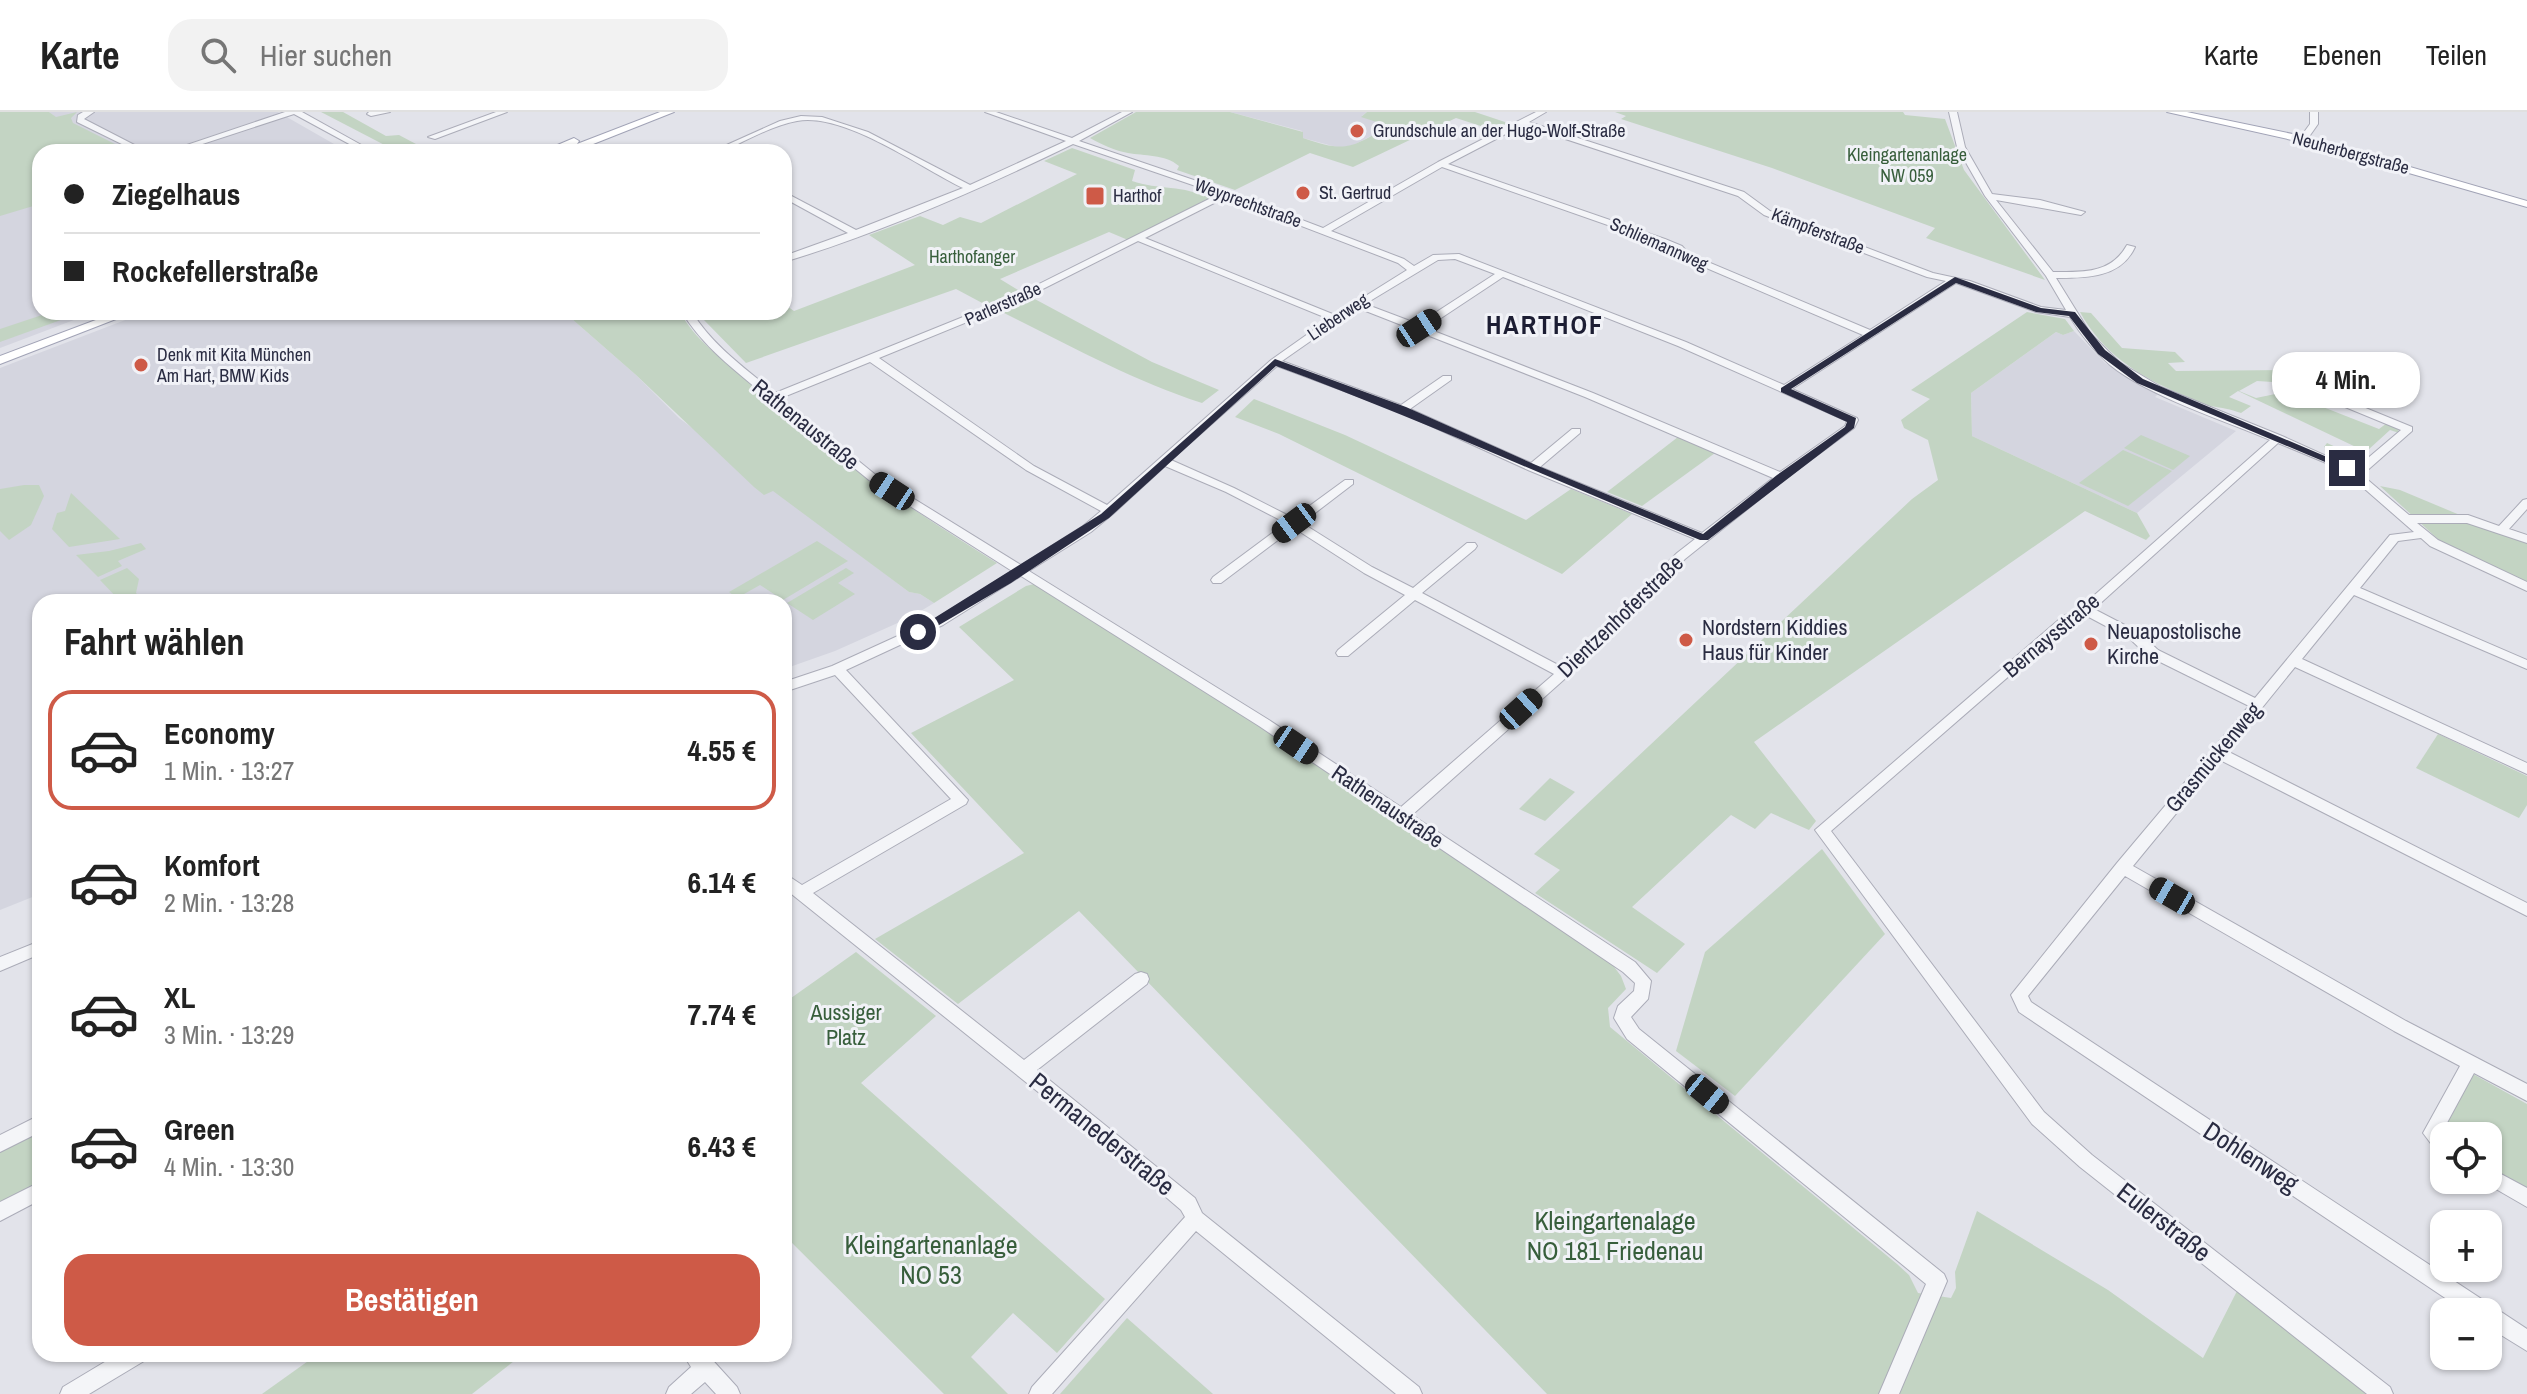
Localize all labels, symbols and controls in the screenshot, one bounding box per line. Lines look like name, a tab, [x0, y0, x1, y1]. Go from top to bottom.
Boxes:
search box	[168, 19, 728, 91]
text: Karte	[40, 30, 120, 81]
icon: search	[196, 33, 240, 77]
text: Hier suchen	[260, 35, 392, 75]
text: Karte	[2204, 36, 2259, 74]
text: Ebenen	[2303, 36, 2382, 74]
text: Teilen	[2426, 36, 2487, 74]
place label: Grundschule an der Hugo-Wolf-Straße	[1373, 118, 1625, 143]
marker: Grundschule an der Hugo-Wolf-Straße	[1348, 122, 1366, 140]
street label: Neuherbergstraße	[2290, 125, 2412, 180]
park label: Kleingartenanlage NW 059	[1847, 142, 1967, 188]
street label: Weyprechtstraße	[1191, 172, 1305, 233]
text: Ziegelhaus	[112, 174, 241, 214]
place label: St. Gertrud	[1319, 180, 1391, 205]
place label: Harthof	[1113, 183, 1162, 208]
marker: St. Gertrud	[1294, 184, 1312, 202]
marker: Harthof	[1084, 185, 1106, 207]
street label: Kämpferstraße	[1768, 201, 1868, 260]
street label: Schliemannweg	[1606, 211, 1713, 277]
park label: Harthofanger	[929, 244, 1015, 269]
text: Rockefellerstraße	[112, 251, 318, 291]
street label: Parlerstraße	[961, 276, 1045, 331]
street label: Lieberweg	[1302, 287, 1374, 346]
car	[1392, 305, 1446, 351]
district label: HARTHOF	[1486, 307, 1604, 342]
place label: Denk mit Kita München Am Hart, BMW Kids	[156, 342, 311, 388]
callout: 4 Min.	[2273, 352, 2421, 408]
marker: Denk mit Kita München Am Hart, BMW Kids	[132, 356, 150, 374]
text: 4 Min.	[2316, 362, 2376, 397]
street label: Rathenaustraße	[746, 372, 866, 476]
route end	[2329, 450, 2365, 486]
car	[865, 468, 919, 514]
car	[1268, 499, 1320, 547]
street label: Dientzenhoferstraße	[1550, 548, 1690, 684]
street label: Bernaysstraße	[1996, 586, 2106, 684]
place label: Nordstern Kiddies Haus für Kinder	[1702, 612, 1847, 667]
route start	[900, 614, 936, 650]
place label: Neuapostolische Kirche	[2107, 616, 2241, 671]
text: Fahrt wählen	[64, 618, 245, 666]
marker: Nordstern Kiddies Haus für Kinder	[1677, 631, 1695, 649]
marker: Neuapostolische Kirche	[2082, 635, 2100, 653]
car	[1495, 684, 1547, 734]
street label: Grasmückenweg	[2158, 696, 2268, 818]
text: Economy	[164, 713, 275, 753]
icon: car	[68, 714, 140, 786]
car	[1269, 722, 1323, 768]
text: 4.55 €	[688, 730, 756, 770]
text: 1 Min. · 13:27	[164, 753, 294, 788]
street label: Rathenaustraße	[1326, 757, 1450, 855]
text: Komfort	[164, 845, 260, 885]
icon: car	[68, 846, 140, 918]
text: 6.14 €	[688, 862, 756, 902]
car	[2145, 874, 2199, 918]
text: 2 Min. · 13:28	[164, 885, 294, 920]
text: XL	[164, 977, 195, 1017]
icon: car	[68, 978, 140, 1050]
text: 7.74 €	[688, 994, 756, 1034]
park label: Aussiger Platz	[809, 997, 882, 1052]
text: 3 Min. · 13:29	[164, 1017, 294, 1052]
street label: Permanederstraße	[1022, 1064, 1182, 1203]
car	[1681, 1070, 1733, 1118]
text: Green	[164, 1109, 235, 1149]
icon: car	[68, 1110, 140, 1182]
street label: Dohlenweg	[2197, 1113, 2306, 1200]
map controls	[2430, 1122, 2502, 1370]
button: locate	[2430, 1122, 2502, 1194]
text: 6.43 €	[688, 1126, 756, 1166]
text: 4 Min. · 13:30	[164, 1149, 294, 1184]
street label: Eulerstraße	[2110, 1174, 2219, 1269]
park label: Kleingartenalage NO 181 Friedenau	[1527, 1203, 1703, 1268]
button: +	[2430, 1210, 2502, 1282]
park label: Kleingartenanlage NO 53	[844, 1227, 1018, 1292]
button: Bestätigen	[64, 1254, 760, 1346]
button: −	[2430, 1298, 2502, 1370]

